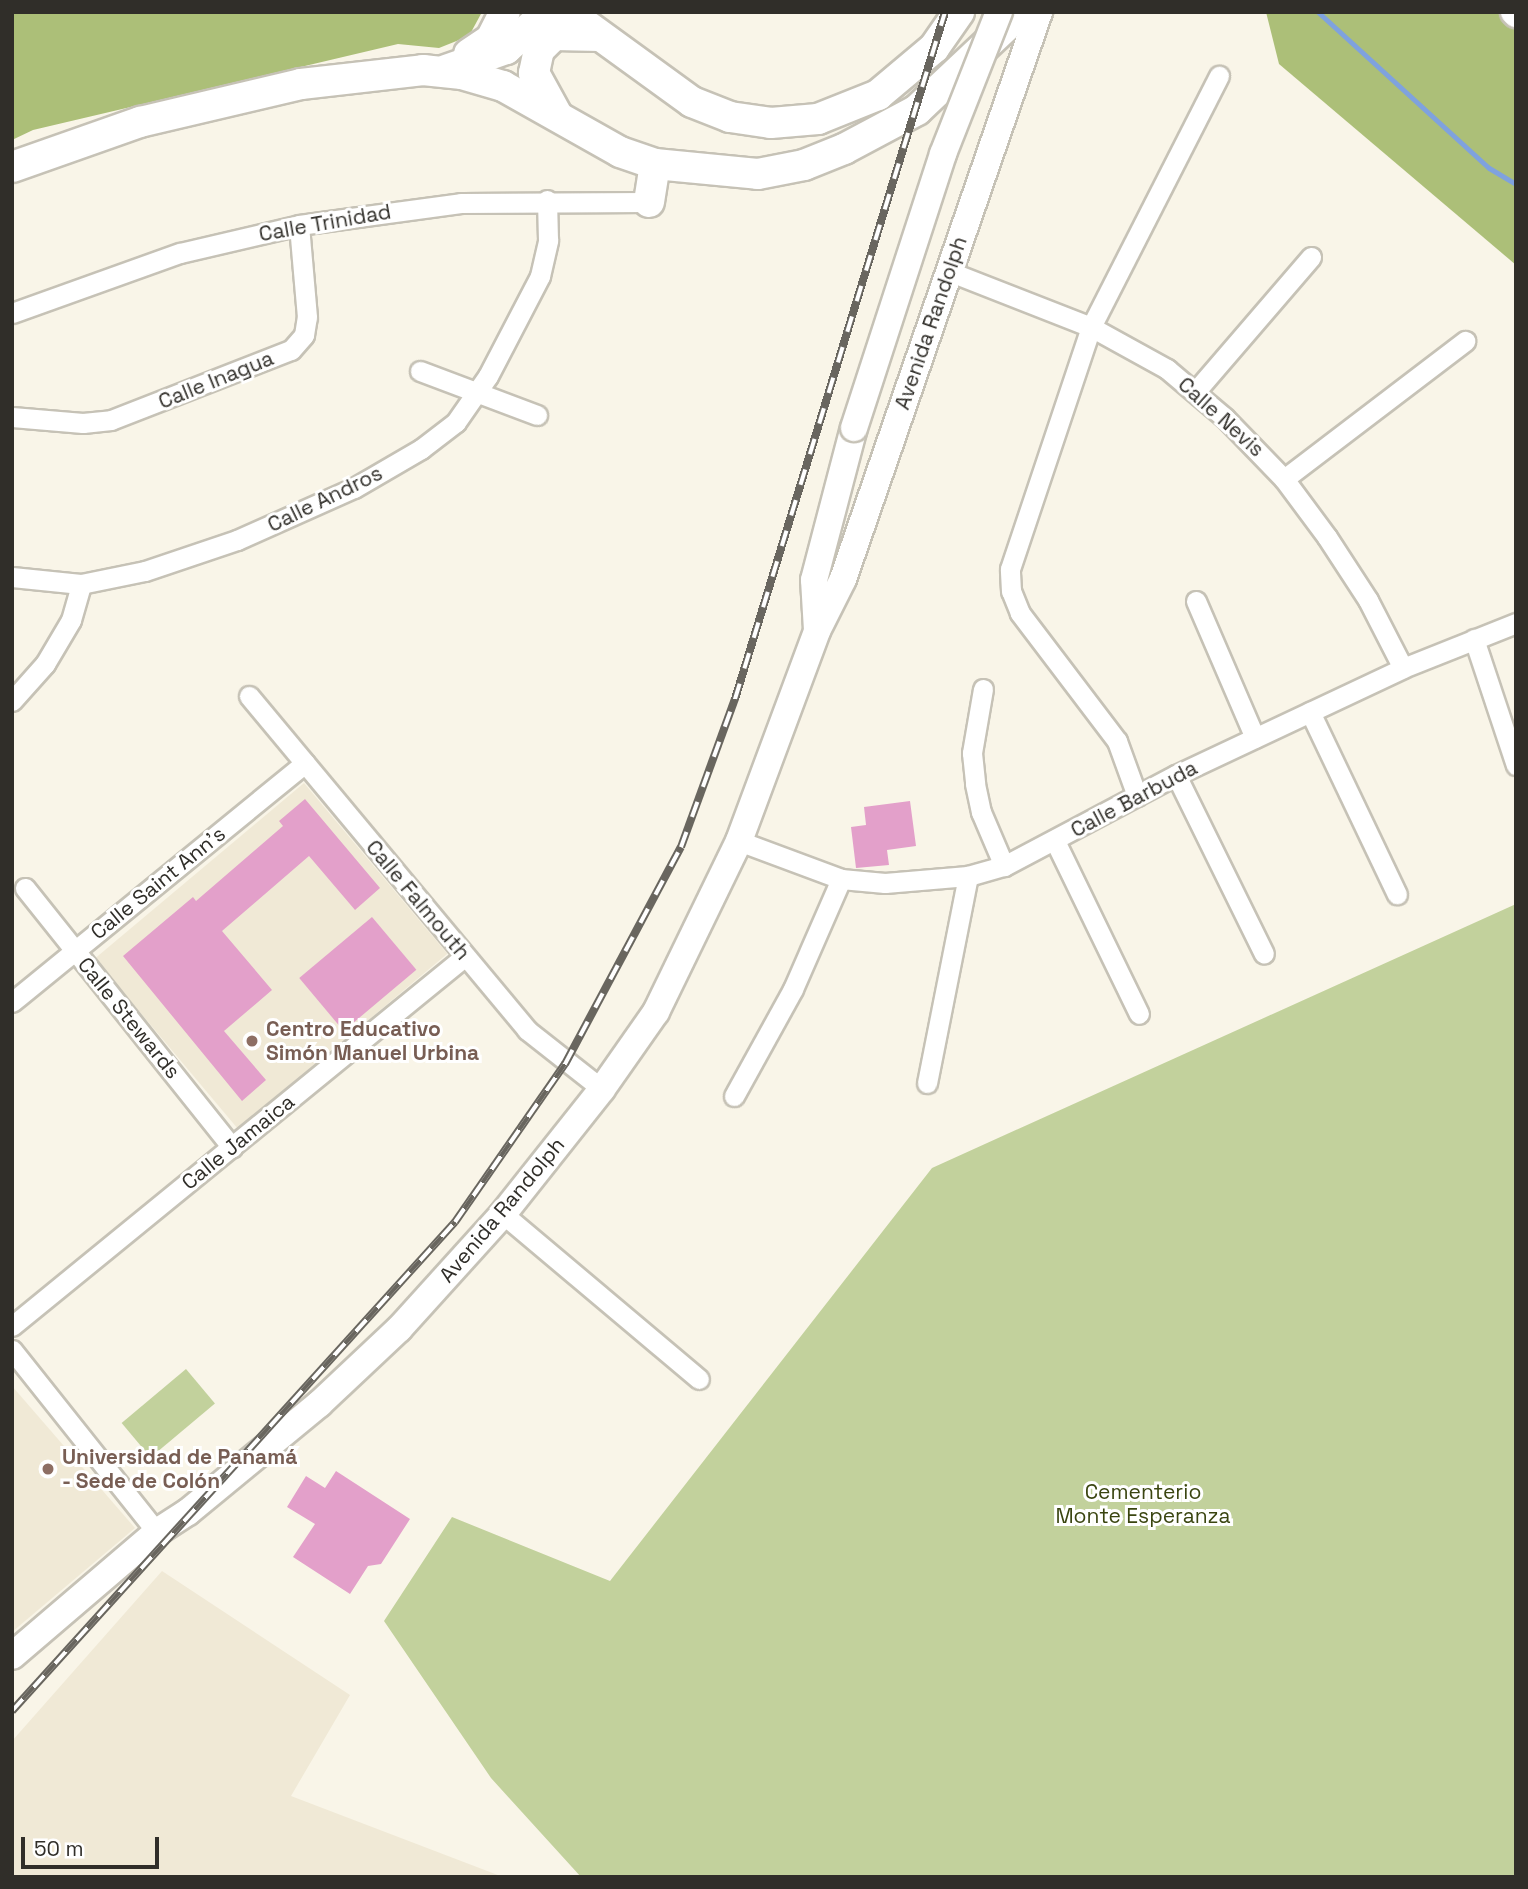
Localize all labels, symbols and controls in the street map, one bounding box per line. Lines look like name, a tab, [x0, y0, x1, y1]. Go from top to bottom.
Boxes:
street label: Calle Trinidad	[257, 199, 393, 247]
street label: Avenida Randolph	[890, 233, 972, 413]
street label: Calle Inagua	[155, 345, 277, 415]
street label: Calle Nevis	[1173, 372, 1269, 462]
street label: Calle Andros	[263, 460, 387, 538]
street label: Calle Barbuda	[1066, 755, 1202, 843]
street label: Calle Saint Ann's	[86, 821, 230, 945]
street label: Calle Falmouth	[361, 835, 475, 965]
street label: Calle Stewards	[72, 952, 186, 1084]
place label: Centro Educativo Simón Manuel Urbina	[266, 1016, 479, 1066]
marker: Centro Educativo Simón Manuel Urbina	[244, 1033, 260, 1049]
street label: Calle Jamaica	[177, 1089, 299, 1195]
street label: Avenida Randolph	[434, 1132, 570, 1288]
place label: Universidad de Panamá - Sede de Colón	[62, 1444, 297, 1494]
marker: Universidad de Panamá - Sede de Colón	[40, 1461, 56, 1477]
park label: Cementerio Monte Esperanza	[1055, 1479, 1231, 1529]
scale bar	[24, 1822, 163, 1866]
text: 50 m	[34, 1835, 84, 1862]

